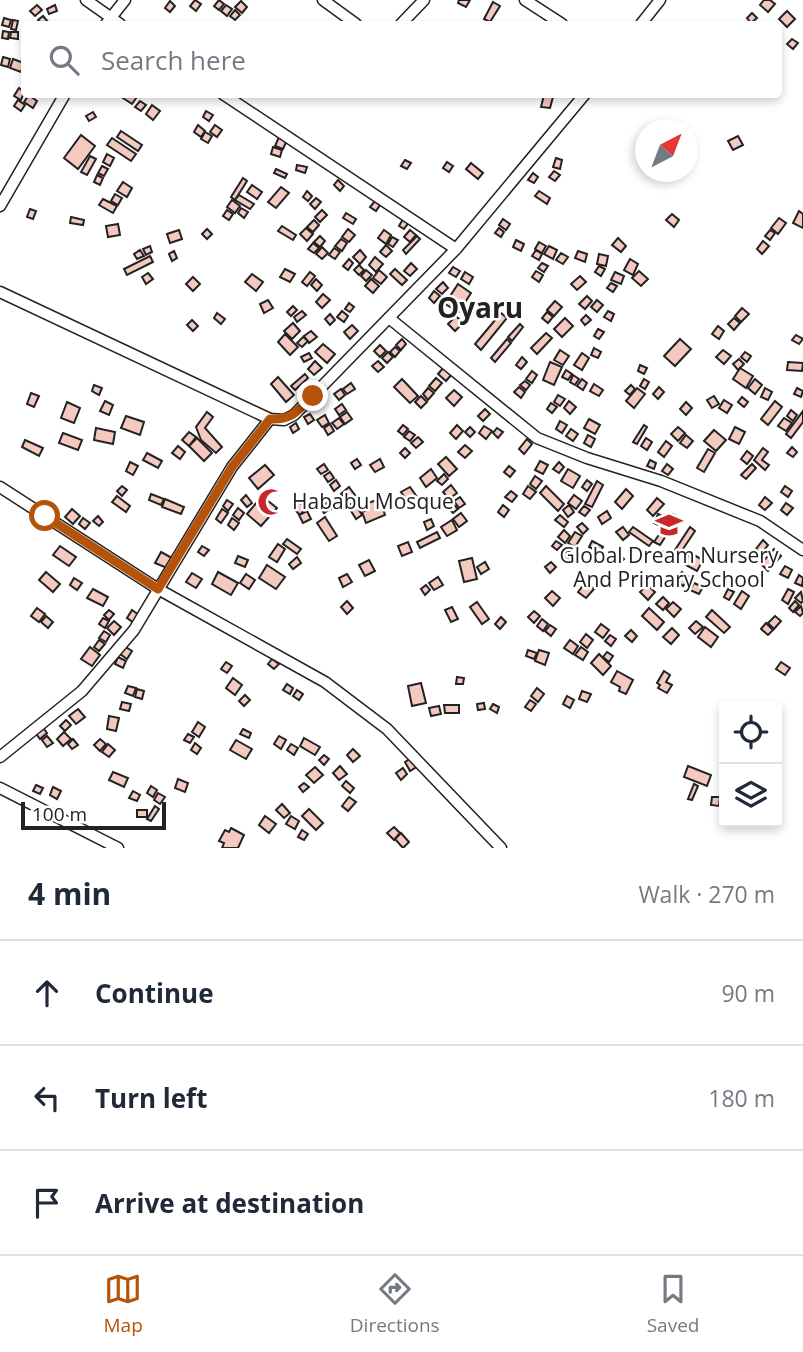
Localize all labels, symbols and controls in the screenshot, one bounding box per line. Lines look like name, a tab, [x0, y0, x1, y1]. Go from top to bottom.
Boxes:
search box	[21, 21, 782, 98]
icon: search	[45, 41, 83, 79]
text: Search here	[101, 42, 246, 78]
north arrow	[635, 119, 698, 182]
district label: Oyaru	[437, 288, 523, 326]
route end	[297, 380, 328, 411]
mosque icon: Hababu Mosque	[256, 487, 286, 517]
place label: Hababu Mosque	[292, 487, 454, 515]
route start	[29, 500, 60, 531]
school or university icon: Global Dream Nursery And Primary School	[654, 510, 684, 540]
place label: Global Dream Nursery And Primary School	[560, 541, 779, 593]
map controls	[719, 701, 782, 827]
button: locate	[719, 701, 782, 764]
button: layers	[719, 764, 782, 827]
scale bar	[21, 799, 166, 831]
text: 100 m	[32, 801, 87, 827]
text: 4 min	[28, 873, 111, 914]
text: Walk · 270 m	[638, 878, 775, 910]
icon: ahead	[28, 974, 66, 1012]
text: Continue	[95, 975, 214, 1011]
text: 90 m	[721, 977, 775, 1009]
icon: left	[28, 1079, 66, 1117]
text: Turn left	[95, 1080, 207, 1116]
text: 180 m	[708, 1082, 775, 1114]
icon: arrive	[28, 1184, 66, 1222]
text: Arrive at destination	[95, 1185, 364, 1221]
tab: Map	[104, 1270, 143, 1338]
tab: Directions	[350, 1270, 440, 1338]
tab: Saved	[647, 1270, 699, 1338]

